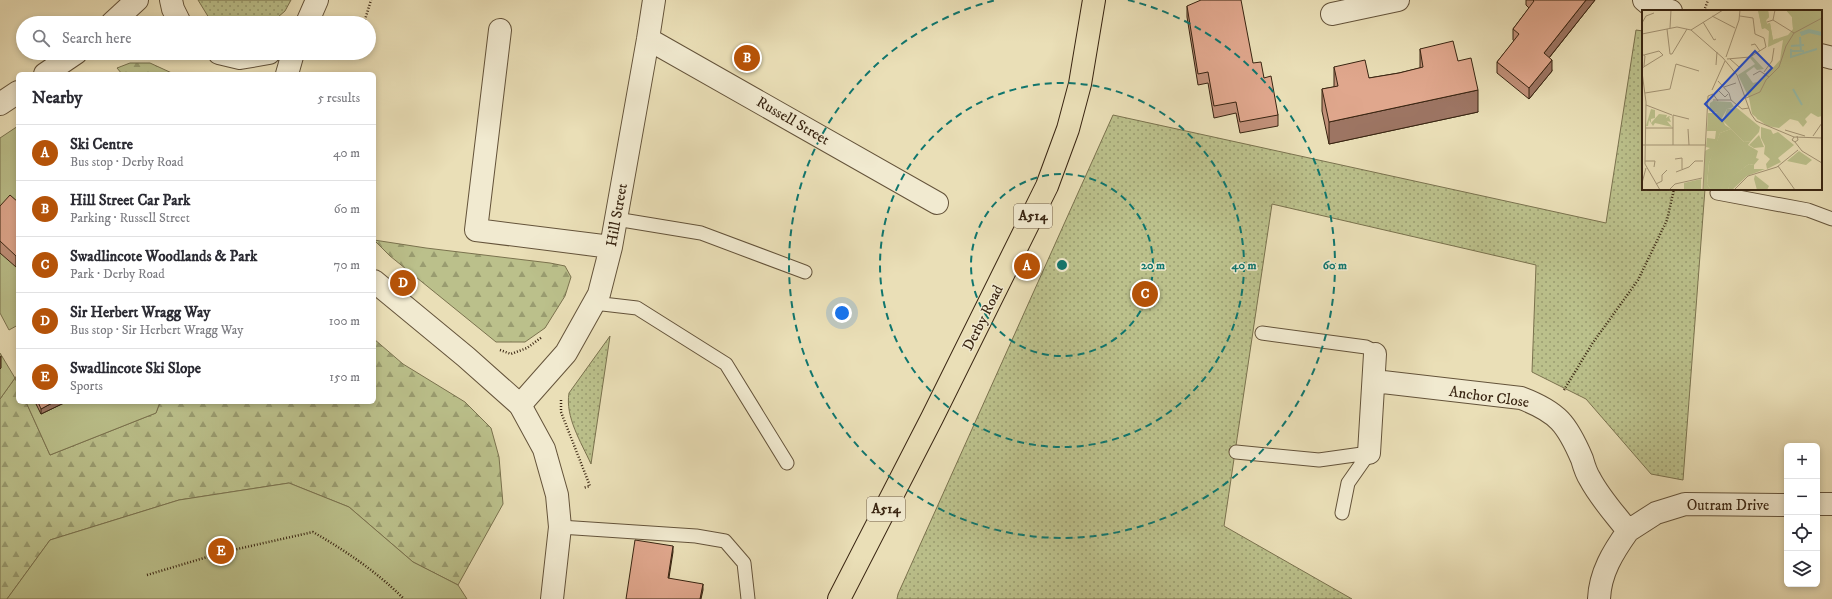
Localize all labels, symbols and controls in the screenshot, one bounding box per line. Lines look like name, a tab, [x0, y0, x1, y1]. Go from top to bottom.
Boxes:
inset map	[1642, 10, 1822, 190]
search box	[16, 16, 376, 60]
icon: search	[30, 27, 52, 49]
text: Search here	[62, 29, 131, 48]
pin: B	[734, 43, 760, 73]
text: Nearby	[32, 87, 82, 109]
text: 5 results	[318, 90, 360, 106]
street label: Russell Street	[753, 92, 833, 150]
text: Ski Centre	[70, 135, 133, 154]
text: A	[41, 145, 49, 161]
text: 40 m	[333, 145, 360, 161]
text: Bus stop · Derby Road	[70, 154, 184, 170]
street label: Hill Street	[602, 182, 632, 248]
text: Hill Street Car Park	[70, 191, 191, 210]
text: B	[41, 201, 49, 217]
text: 60 m	[334, 201, 360, 217]
road number: A514	[1014, 204, 1052, 228]
text: Parking · Russell Street	[70, 210, 190, 226]
text: Swadlincote Woodlands & Park	[70, 247, 258, 266]
pin: A	[1014, 251, 1040, 281]
text: C	[41, 257, 49, 273]
text: 70 m	[334, 257, 360, 273]
centre of rings	[1055, 258, 1069, 272]
text: 20 m	[1141, 258, 1165, 273]
text: 40 m	[1231, 258, 1256, 273]
text: 60 m	[1323, 258, 1347, 273]
text: Park · Derby Road	[70, 266, 165, 282]
pin: D	[390, 268, 416, 298]
pin: C	[1132, 279, 1158, 309]
street label: Derby Road	[958, 281, 1008, 354]
text: Sir Herbert Wragg Way	[70, 303, 211, 322]
your location	[832, 303, 852, 323]
text: D	[40, 313, 50, 329]
text: 100 m	[329, 313, 360, 329]
text: Bus stop · Sir Herbert Wragg Way	[70, 322, 243, 338]
text: Swadlincote Ski Slope	[70, 359, 201, 378]
text: E	[40, 369, 50, 385]
text: 150 m	[329, 369, 360, 385]
text: Sports	[70, 378, 103, 394]
street label: Anchor Close	[1448, 382, 1530, 412]
map controls	[1784, 443, 1820, 587]
button: +	[1784, 443, 1820, 479]
button: −	[1784, 479, 1820, 515]
street label: Outram Drive	[1687, 496, 1769, 515]
road number: A514	[867, 497, 905, 521]
button: locate	[1784, 515, 1820, 551]
pin: E	[208, 536, 234, 566]
button: layers	[1784, 551, 1820, 587]

